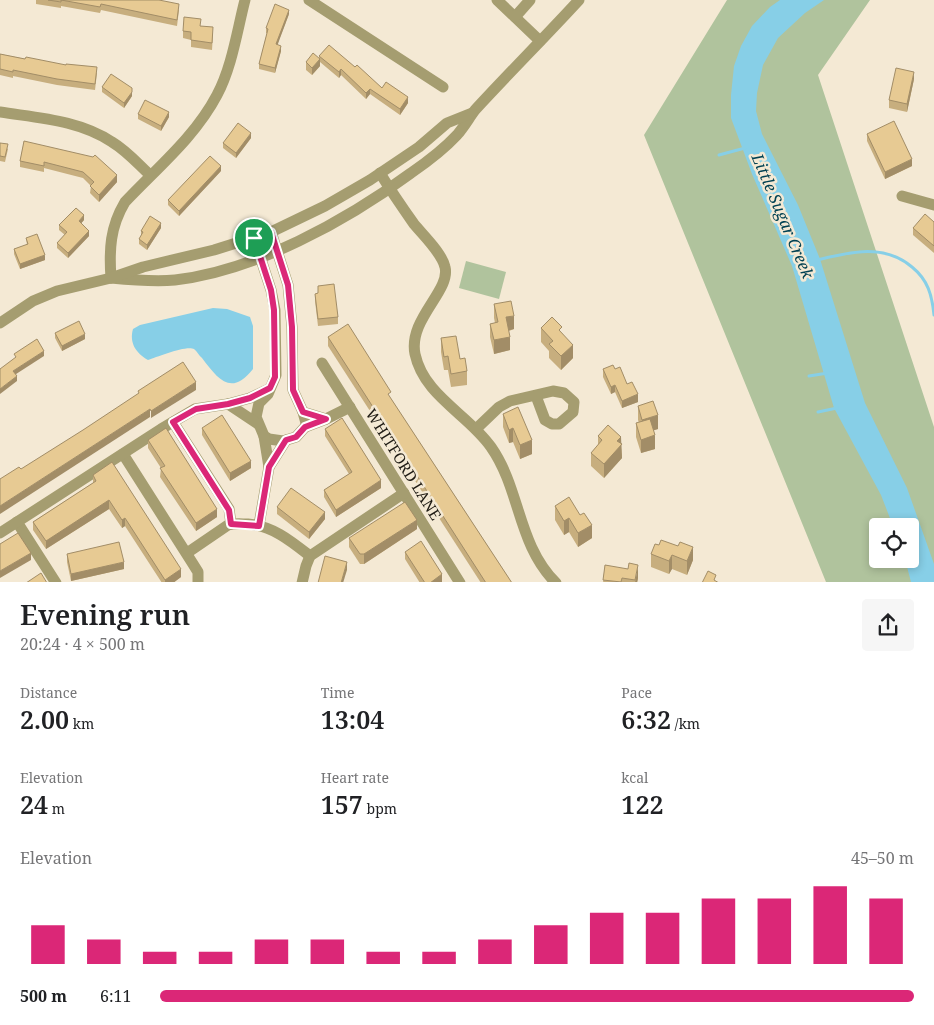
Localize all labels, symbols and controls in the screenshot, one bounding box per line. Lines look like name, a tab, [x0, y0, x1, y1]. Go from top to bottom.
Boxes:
water label: Little Sugar Creek	[746, 149, 820, 283]
pin	[233, 217, 275, 259]
icon: arrive	[240, 224, 268, 252]
street label: WHITFORD LANE	[362, 405, 446, 523]
map controls	[869, 518, 919, 568]
button: locate	[869, 518, 919, 568]
text: Evening run	[20, 595, 190, 633]
button: share	[862, 599, 914, 651]
text: 20:24 · 4 × 500 m	[20, 633, 145, 655]
text: Distance	[20, 683, 77, 702]
text: Time	[321, 683, 354, 702]
text: Pace	[621, 683, 652, 702]
text: 2.00	[20, 702, 69, 736]
text: 13:04	[321, 702, 384, 736]
text: 6:32	[621, 702, 671, 736]
text: km	[69, 714, 94, 733]
text: /km	[671, 714, 700, 733]
text: Elevation	[20, 768, 83, 787]
text: Heart rate	[321, 768, 389, 787]
text: kcal	[621, 768, 648, 787]
text: 24	[20, 787, 48, 821]
text: 157	[321, 787, 363, 821]
text: 122	[621, 787, 664, 821]
text: m	[48, 799, 65, 818]
text: bpm	[363, 799, 397, 818]
text: Elevation	[20, 847, 92, 869]
text: 45–50 m	[851, 847, 914, 869]
text: 500 m	[20, 985, 67, 1007]
text: 6:11	[100, 985, 131, 1007]

